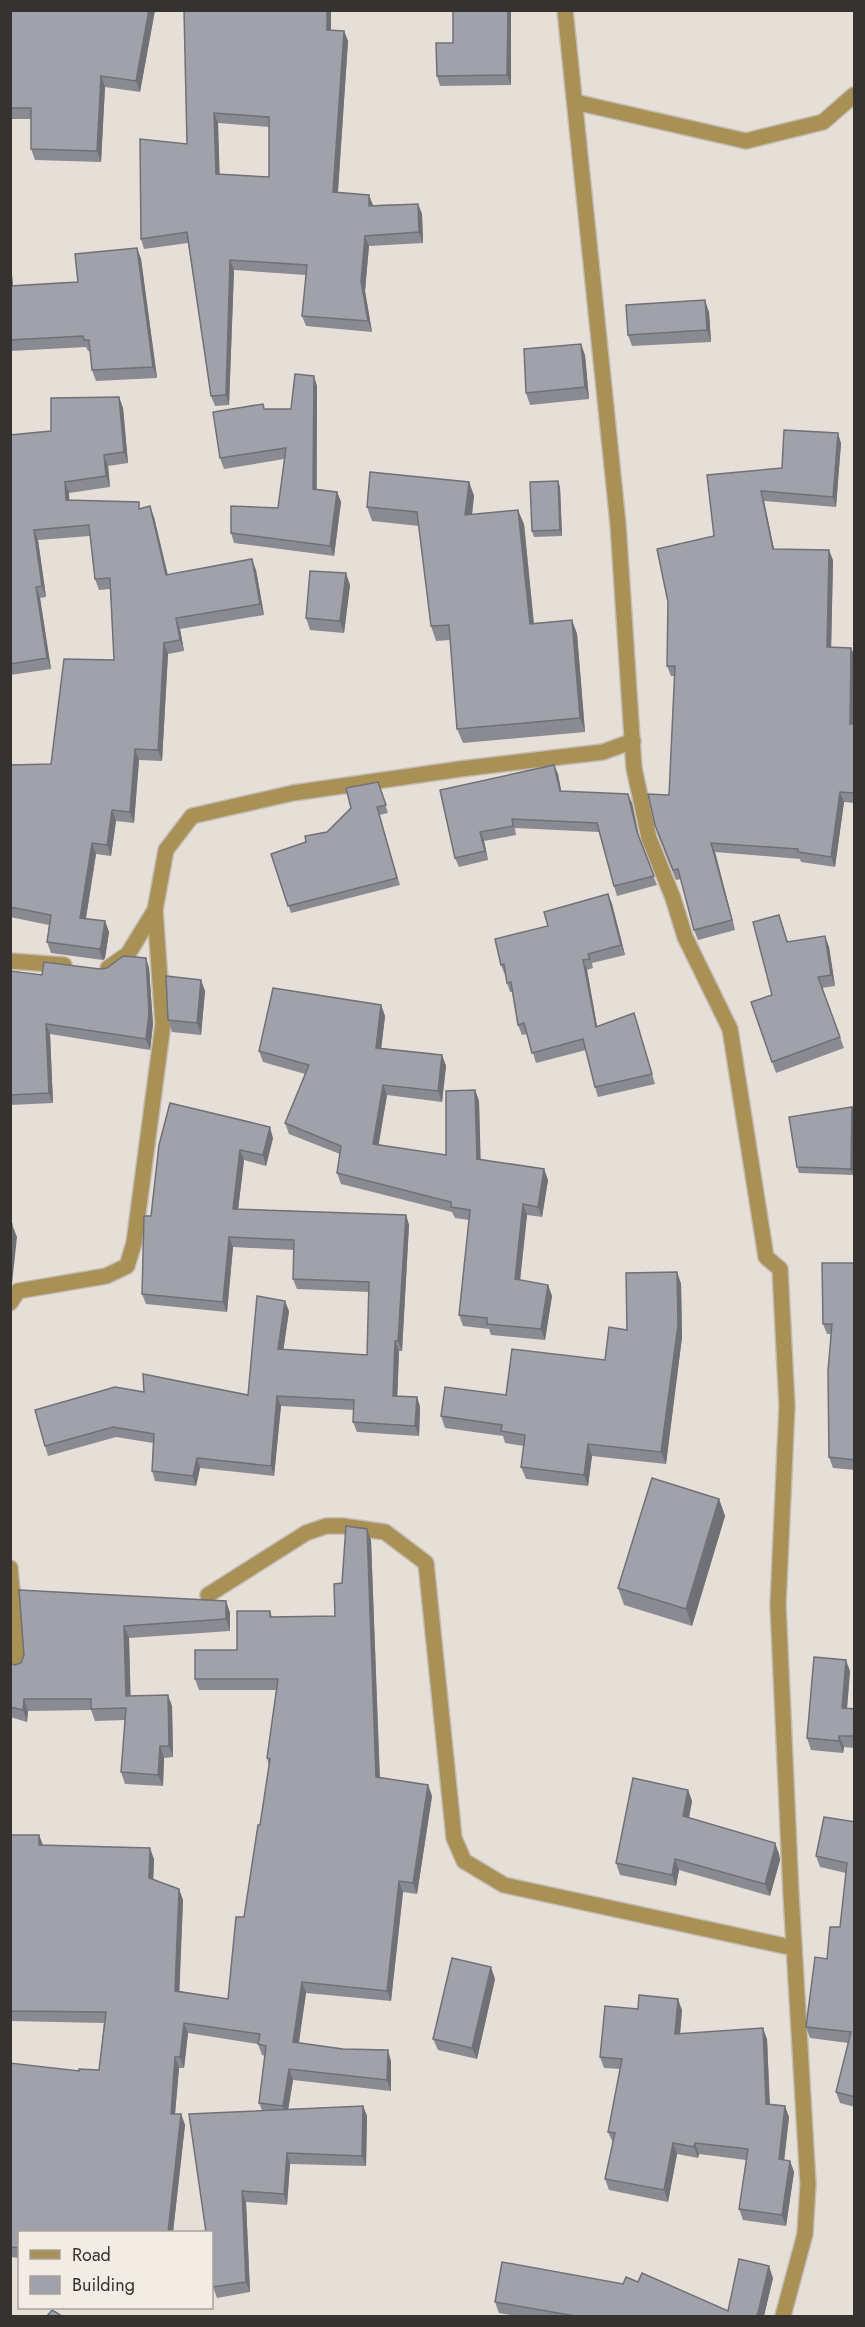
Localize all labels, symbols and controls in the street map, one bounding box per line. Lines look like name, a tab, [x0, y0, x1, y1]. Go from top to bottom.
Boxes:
legend	[18, 2231, 213, 2309]
text: Road	[72, 2242, 111, 2268]
text: Building	[72, 2272, 135, 2298]

